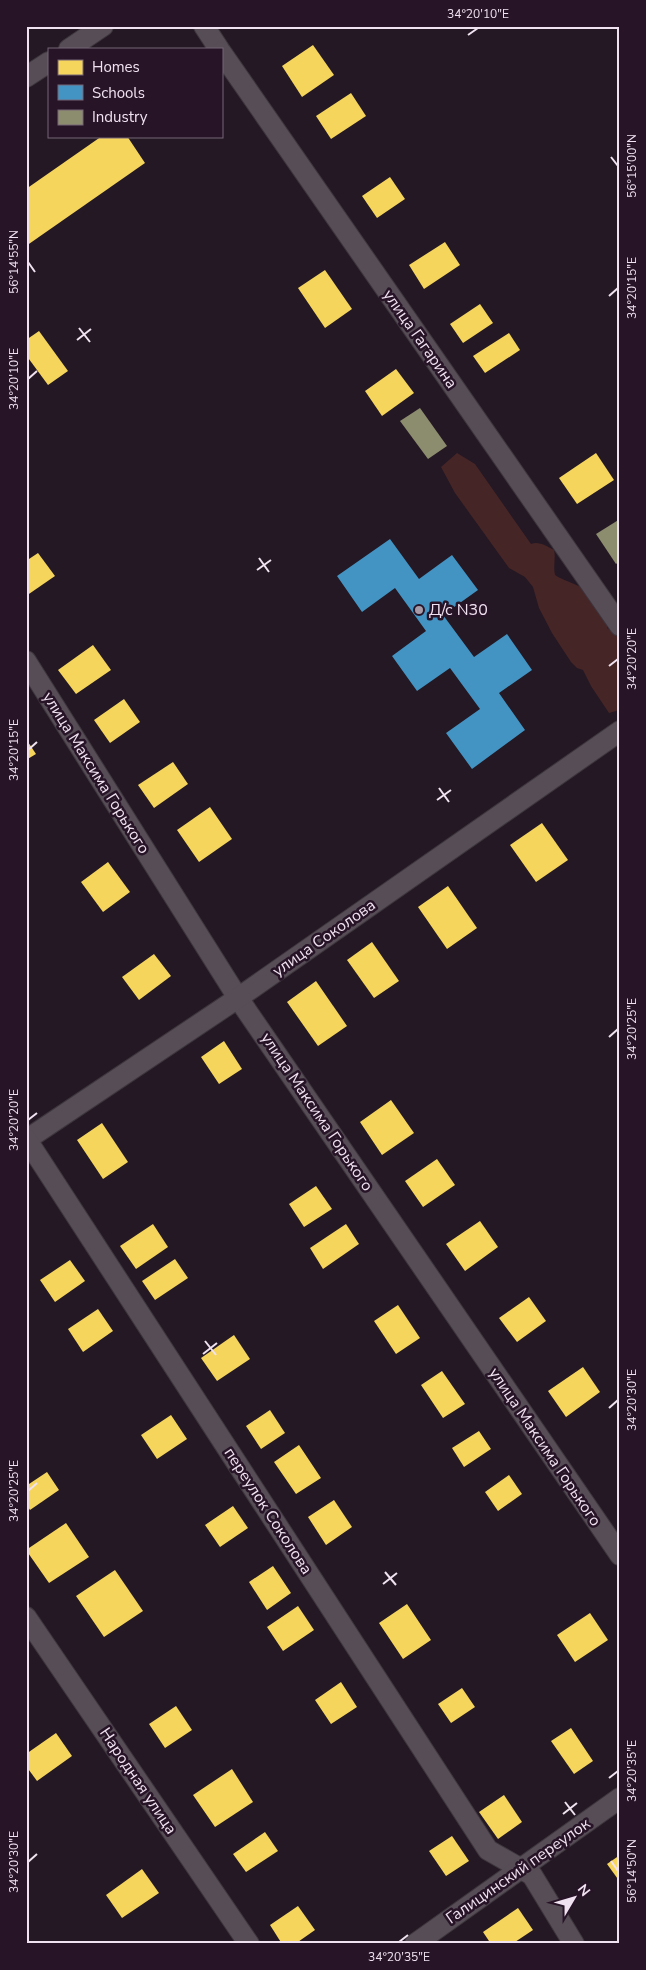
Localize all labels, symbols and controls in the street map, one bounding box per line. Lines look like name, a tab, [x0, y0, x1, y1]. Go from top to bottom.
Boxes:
text: 34°20'10"E	[447, 6, 509, 22]
legend	[48, 48, 222, 138]
text: Homes	[92, 57, 140, 77]
text: Schools	[92, 83, 145, 103]
text: Industry	[92, 107, 148, 127]
text: 56°15'00"N	[624, 134, 640, 198]
text: 56°14'55"N	[6, 230, 22, 294]
text: 34°20'15"E	[624, 257, 640, 319]
street label: улица Гагарина	[378, 285, 462, 393]
text: 34°20'10"E	[6, 348, 22, 410]
place label: Д/с N30	[429, 599, 488, 621]
marker: Д/с N30	[413, 604, 425, 616]
text: 34°20'20"E	[624, 628, 640, 690]
street label: улица Максима Горького	[37, 688, 155, 858]
text: 34°20'15"E	[6, 719, 22, 781]
street label: улица Соколова	[268, 894, 380, 982]
text: 34°20'25"E	[624, 998, 640, 1060]
street label: улица Максима Горького	[256, 1028, 378, 1196]
text: 34°20'20"E	[6, 1089, 22, 1151]
street label: улица Максима Горького	[484, 1363, 606, 1531]
text: 34°20'30"E	[624, 1369, 640, 1431]
street label: переулок Соколова	[219, 1443, 317, 1579]
text: 34°20'25"E	[6, 1460, 22, 1522]
street label: Народная улица	[94, 1723, 182, 1839]
text: 34°20'35"E	[624, 1740, 640, 1802]
street label: Галицинский переулок	[441, 1813, 595, 1929]
text: 34°20'30"E	[6, 1831, 22, 1893]
text: 56°14'50"N	[624, 1839, 640, 1903]
north arrow	[548, 1872, 598, 1922]
text: N	[573, 1880, 595, 1900]
text: 34°20'35"E	[368, 1949, 430, 1965]

